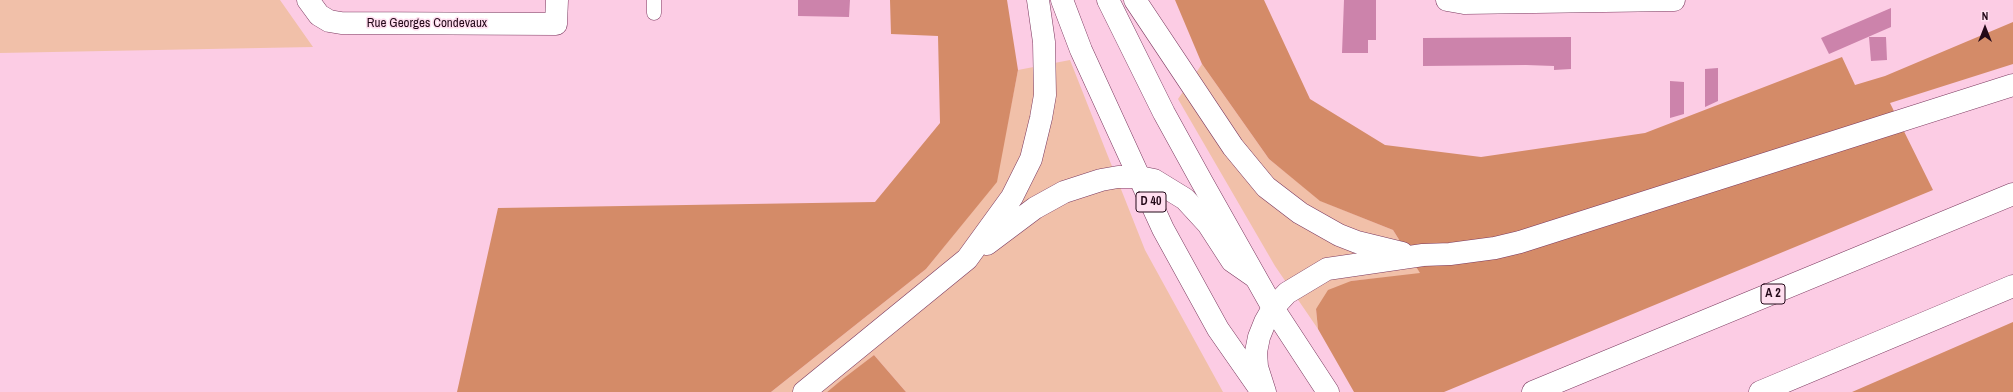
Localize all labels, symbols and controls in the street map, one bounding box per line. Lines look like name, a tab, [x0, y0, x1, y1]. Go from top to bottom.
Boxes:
north arrow	[1965, 8, 2005, 48]
text: N	[1982, 9, 1988, 23]
street label: Rue Georges Condevaux	[367, 16, 487, 32]
road number: D 40	[1136, 192, 1166, 212]
road number: A 2	[1761, 284, 1785, 304]

